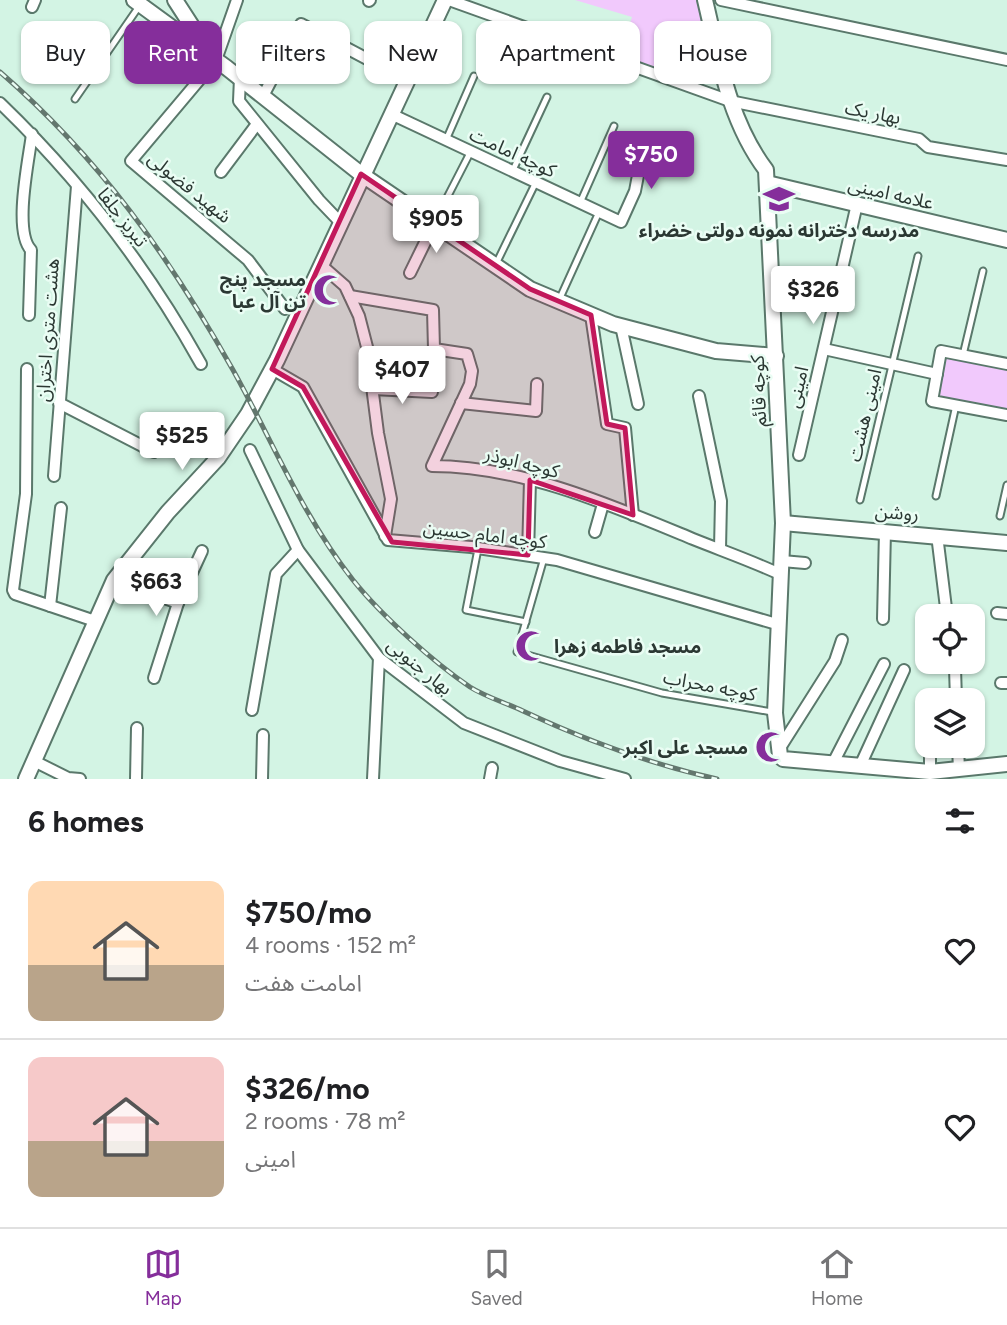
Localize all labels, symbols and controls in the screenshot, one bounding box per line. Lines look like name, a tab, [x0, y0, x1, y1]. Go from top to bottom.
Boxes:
chip: Buy	[21, 21, 110, 84]
chip: Rent	[124, 21, 222, 84]
chip: Filters	[236, 21, 350, 84]
chip: New	[364, 21, 462, 84]
chip: Apartment	[476, 21, 640, 84]
chip: House	[654, 21, 771, 84]
street label: بهار یک	[843, 96, 903, 129]
street label: کوچه امامت	[465, 122, 561, 184]
pin: $750	[610, 132, 692, 191]
text: $750	[624, 140, 678, 168]
street label: شهید فضولی	[143, 147, 236, 228]
street label: علامه امینی	[846, 173, 936, 214]
school or university icon: مدرسه دخترانه نمونه دولتی خضراء	[762, 182, 796, 216]
street label: تبریز جلفا	[92, 183, 153, 252]
pin: $905	[395, 196, 477, 255]
text: $905	[409, 204, 463, 232]
place label: مدرسه دخترانه نمونه دولتی خضراء	[639, 219, 919, 242]
street label: هشت متری اختران	[31, 258, 64, 402]
pin: $326	[772, 266, 854, 326]
place label: مسجد پنج تن آل عبا	[220, 268, 306, 313]
mosque icon: مسجد پنج تن آل عبا	[312, 273, 346, 307]
text: $326	[787, 275, 839, 303]
pin: $407	[361, 346, 443, 406]
street label: کوچه قائم	[746, 353, 774, 427]
text: $407	[375, 355, 430, 383]
street label: امینی	[782, 364, 813, 410]
street label: امینی هشت	[843, 366, 886, 464]
pin: $525	[141, 412, 223, 472]
text: $525	[156, 421, 208, 449]
street label: کوچه ابوذر	[481, 442, 563, 484]
street label: روشن	[874, 499, 920, 526]
street label: کوچه امام حسین	[422, 516, 549, 557]
pin: $663	[115, 558, 197, 618]
text: $663	[130, 567, 182, 595]
map controls	[915, 604, 985, 758]
button: locate	[915, 604, 985, 674]
mosque icon: مسجد فاطمه زهرا	[514, 629, 548, 663]
street label: بهار جنوبی	[382, 633, 457, 700]
place label: مسجد فاطمه زهرا	[554, 635, 701, 658]
street label: کوچه محراب	[661, 665, 760, 707]
button: layers	[915, 688, 985, 758]
mosque icon: مسجد علی اکبر	[754, 730, 788, 764]
place label: مسجد علی اکبر	[622, 736, 748, 759]
icon: filters	[941, 802, 979, 840]
text: 6 homes	[28, 803, 144, 840]
text: $750/mo	[245, 894, 372, 931]
icon: home	[84, 909, 168, 993]
text: 4 rooms · 152 m²	[245, 931, 416, 959]
icon: heart	[941, 932, 979, 970]
text: امامت هفت	[245, 969, 362, 997]
text: $326/mo	[245, 1070, 370, 1107]
icon: home	[84, 1085, 168, 1169]
text: 2 rooms · 78 m²	[245, 1107, 406, 1135]
icon: heart	[941, 1108, 979, 1146]
text: امینی	[245, 1145, 296, 1173]
tab: Map	[144, 1245, 182, 1310]
tab: Saved	[470, 1245, 523, 1310]
tab: Home	[811, 1245, 863, 1310]

